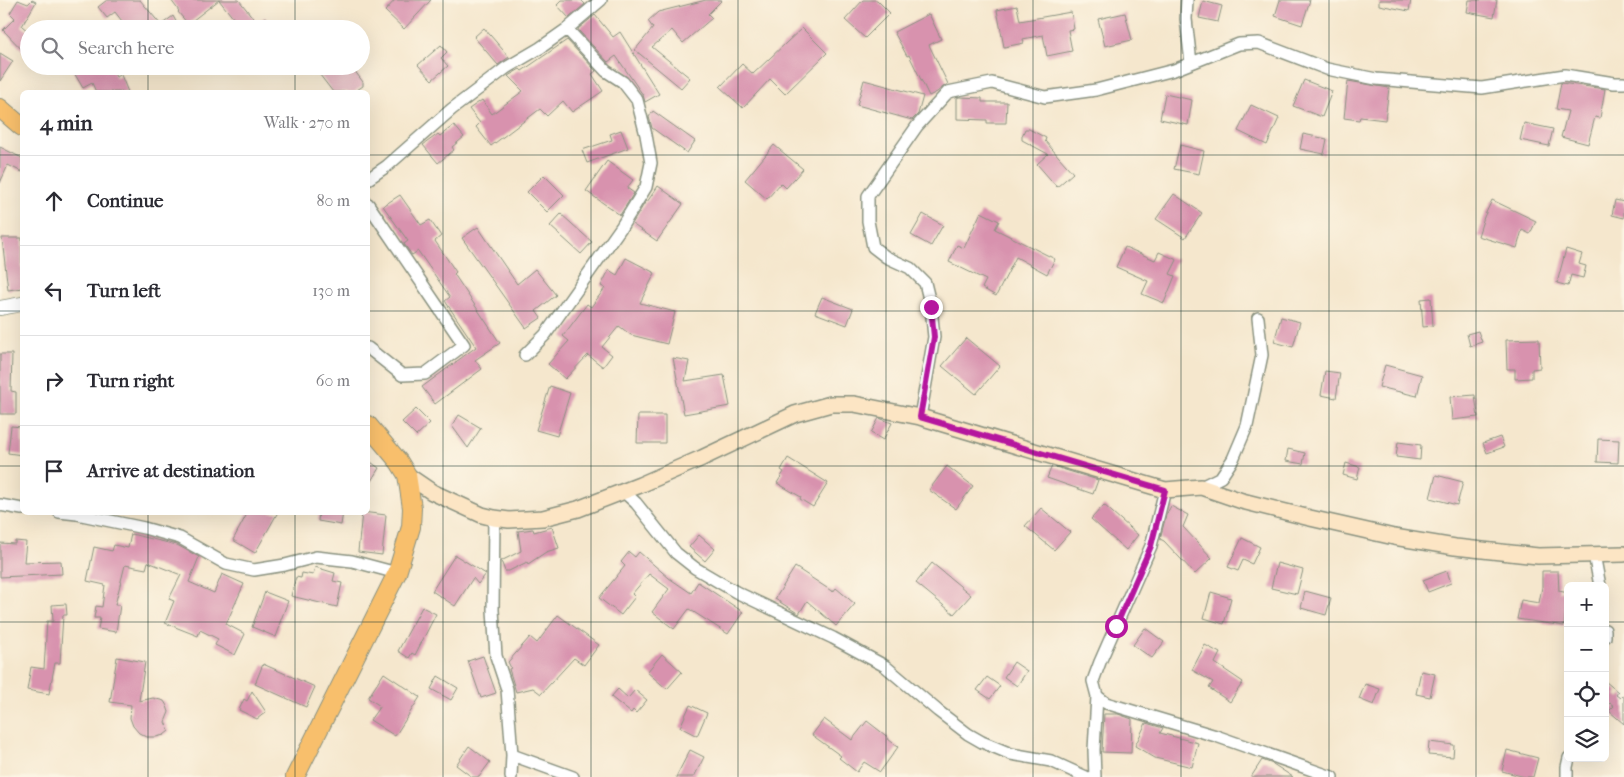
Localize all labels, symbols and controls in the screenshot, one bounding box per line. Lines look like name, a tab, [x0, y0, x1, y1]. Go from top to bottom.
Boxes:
search box	[20, 20, 370, 75]
icon: search	[38, 34, 66, 62]
text: Search here	[78, 37, 174, 59]
text: 4 min	[40, 111, 93, 135]
text: Walk · 270 m	[264, 113, 350, 132]
icon: ahead	[40, 187, 68, 215]
text: Continue	[87, 190, 163, 212]
text: 80 m	[316, 191, 350, 210]
icon: left	[40, 277, 68, 305]
text: Turn left	[87, 280, 161, 302]
text: 130 m	[312, 281, 350, 300]
route end	[920, 296, 943, 319]
icon: right	[40, 367, 68, 395]
text: Turn right	[87, 370, 174, 392]
text: 60 m	[316, 371, 350, 390]
icon: arrive	[40, 457, 68, 485]
text: Arrive at destination	[87, 460, 255, 482]
map controls	[1564, 582, 1609, 762]
button: +	[1564, 582, 1609, 627]
route start	[1105, 615, 1128, 638]
button: −	[1564, 627, 1609, 672]
button: locate	[1564, 672, 1609, 717]
button: layers	[1564, 717, 1609, 762]

